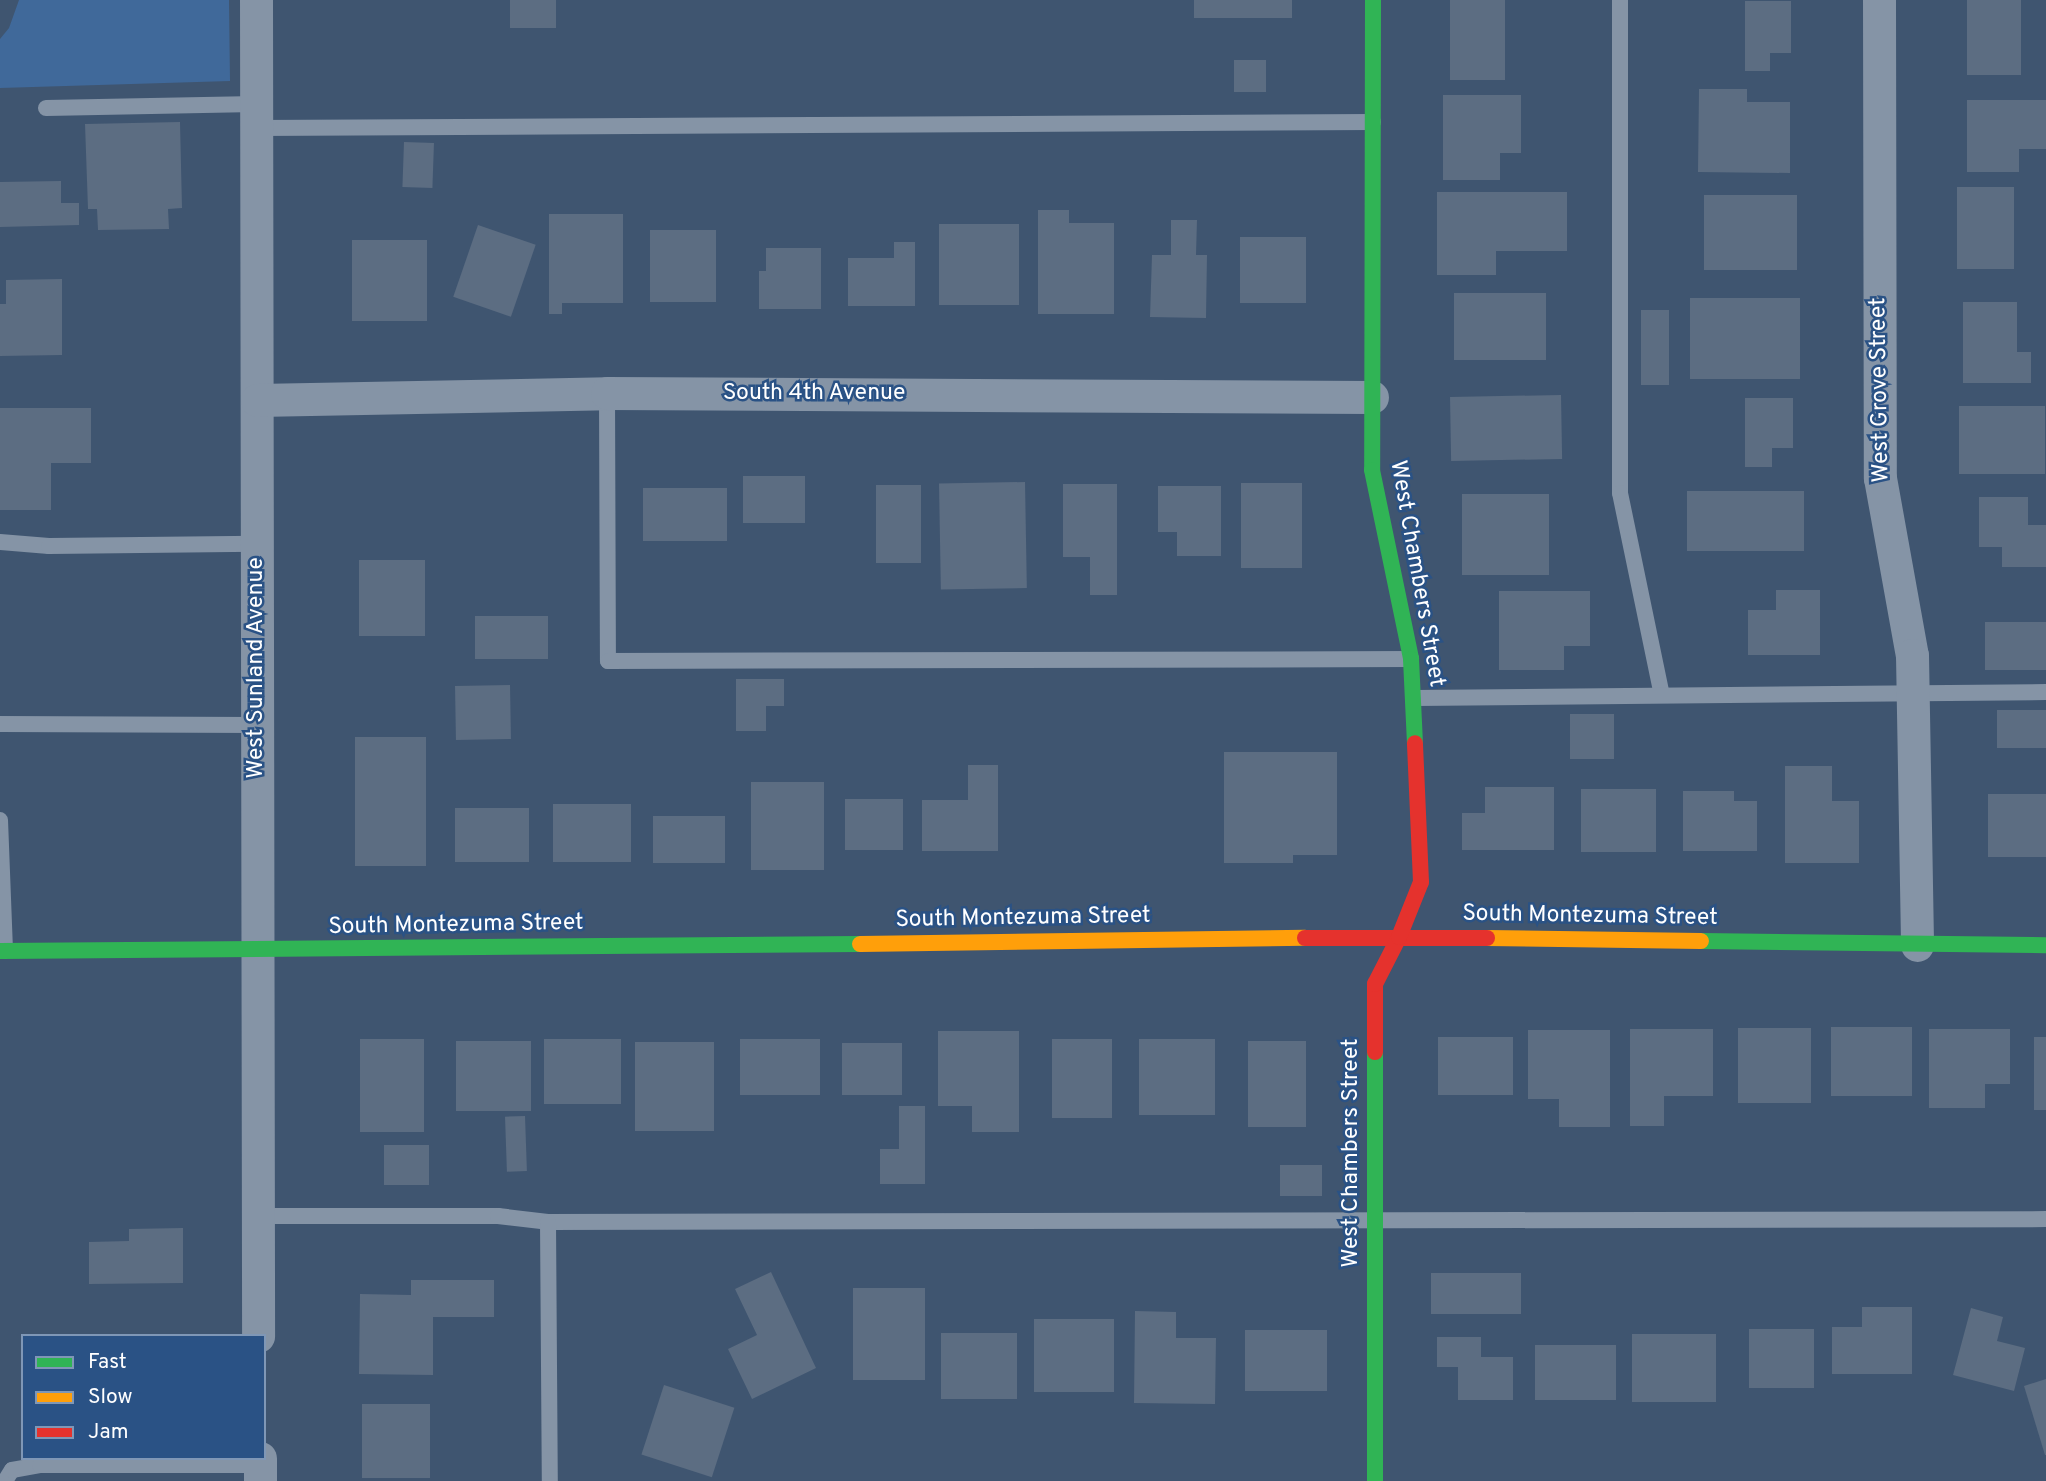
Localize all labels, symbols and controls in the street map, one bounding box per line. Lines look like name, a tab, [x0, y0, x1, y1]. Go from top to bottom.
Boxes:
street label: West Grove Street	[1866, 297, 1896, 483]
street label: South 4th Avenue	[722, 380, 906, 408]
street label: West Chambers Street	[1382, 459, 1450, 689]
street label: West Sunland Avenue	[243, 557, 271, 779]
street label: South Montezuma Street	[1462, 901, 1718, 933]
street label: South Montezuma Street	[895, 903, 1151, 935]
street label: South Montezuma Street	[328, 910, 584, 942]
street label: West Chambers Street	[1338, 1038, 1366, 1268]
legend	[21, 1334, 266, 1460]
text: Fast	[88, 1349, 127, 1376]
text: Slow	[88, 1384, 133, 1411]
text: Jam	[88, 1419, 129, 1446]

